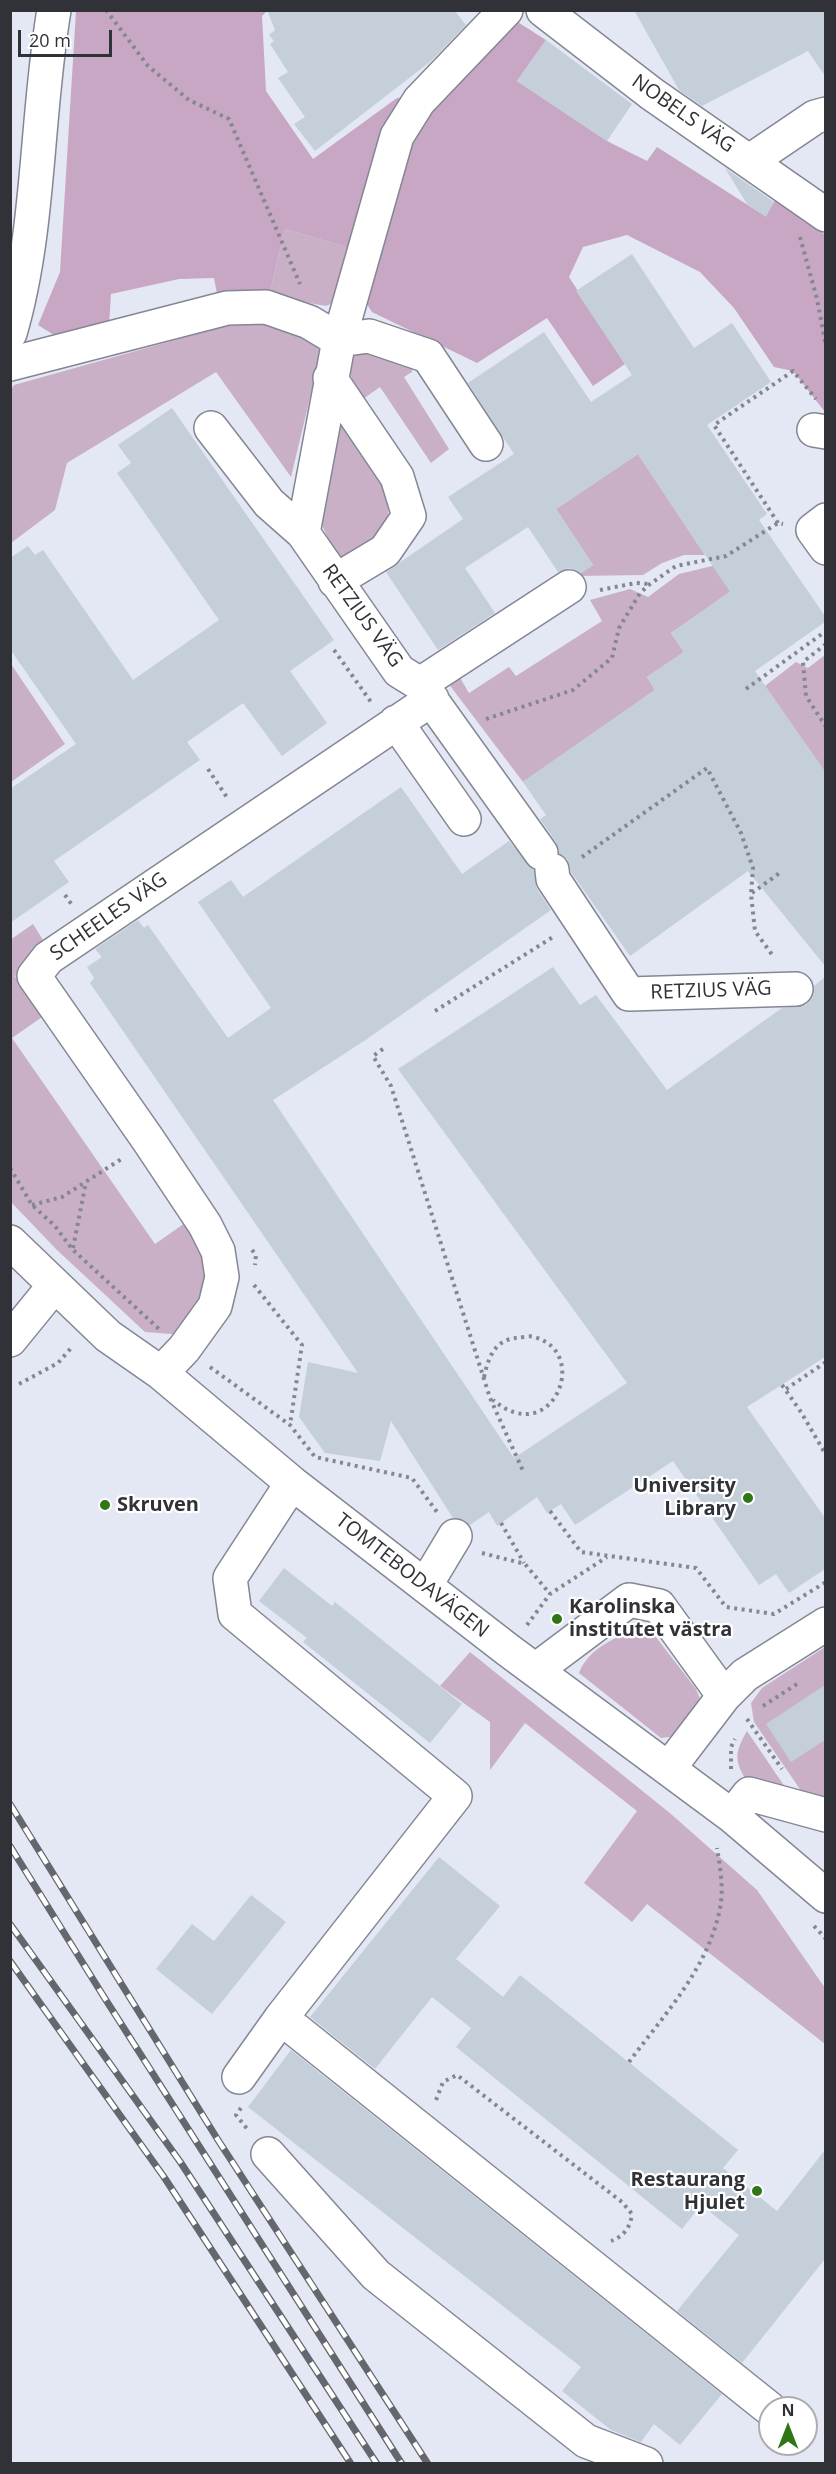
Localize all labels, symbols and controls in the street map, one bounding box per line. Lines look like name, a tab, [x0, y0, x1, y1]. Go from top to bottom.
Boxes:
scale bar	[21, 18, 116, 56]
text: 20 m	[29, 28, 71, 52]
street label: NOBELS VÄG	[627, 70, 739, 158]
street label: RETZIUS VÄG	[317, 560, 407, 672]
street label: SCHEELES VÄG	[46, 868, 172, 966]
street label: RETZIUS VÄG	[650, 977, 772, 1005]
place label: University Library	[633, 1474, 736, 1521]
marker: University Library	[741, 1491, 755, 1505]
place label: Skruven	[117, 1493, 199, 1517]
marker: Skruven	[98, 1498, 112, 1512]
street label: TOMTEBODAVÄGEN	[331, 1509, 493, 1643]
place label: Karolinska institutet västra	[569, 1595, 732, 1642]
marker: Karolinska institutet västra	[550, 1612, 564, 1626]
place label: Restaurang Hjulet	[631, 2168, 745, 2215]
marker: Restaurang Hjulet	[750, 2184, 764, 2198]
north arrow	[758, 2396, 818, 2456]
text: N	[781, 2399, 795, 2421]

